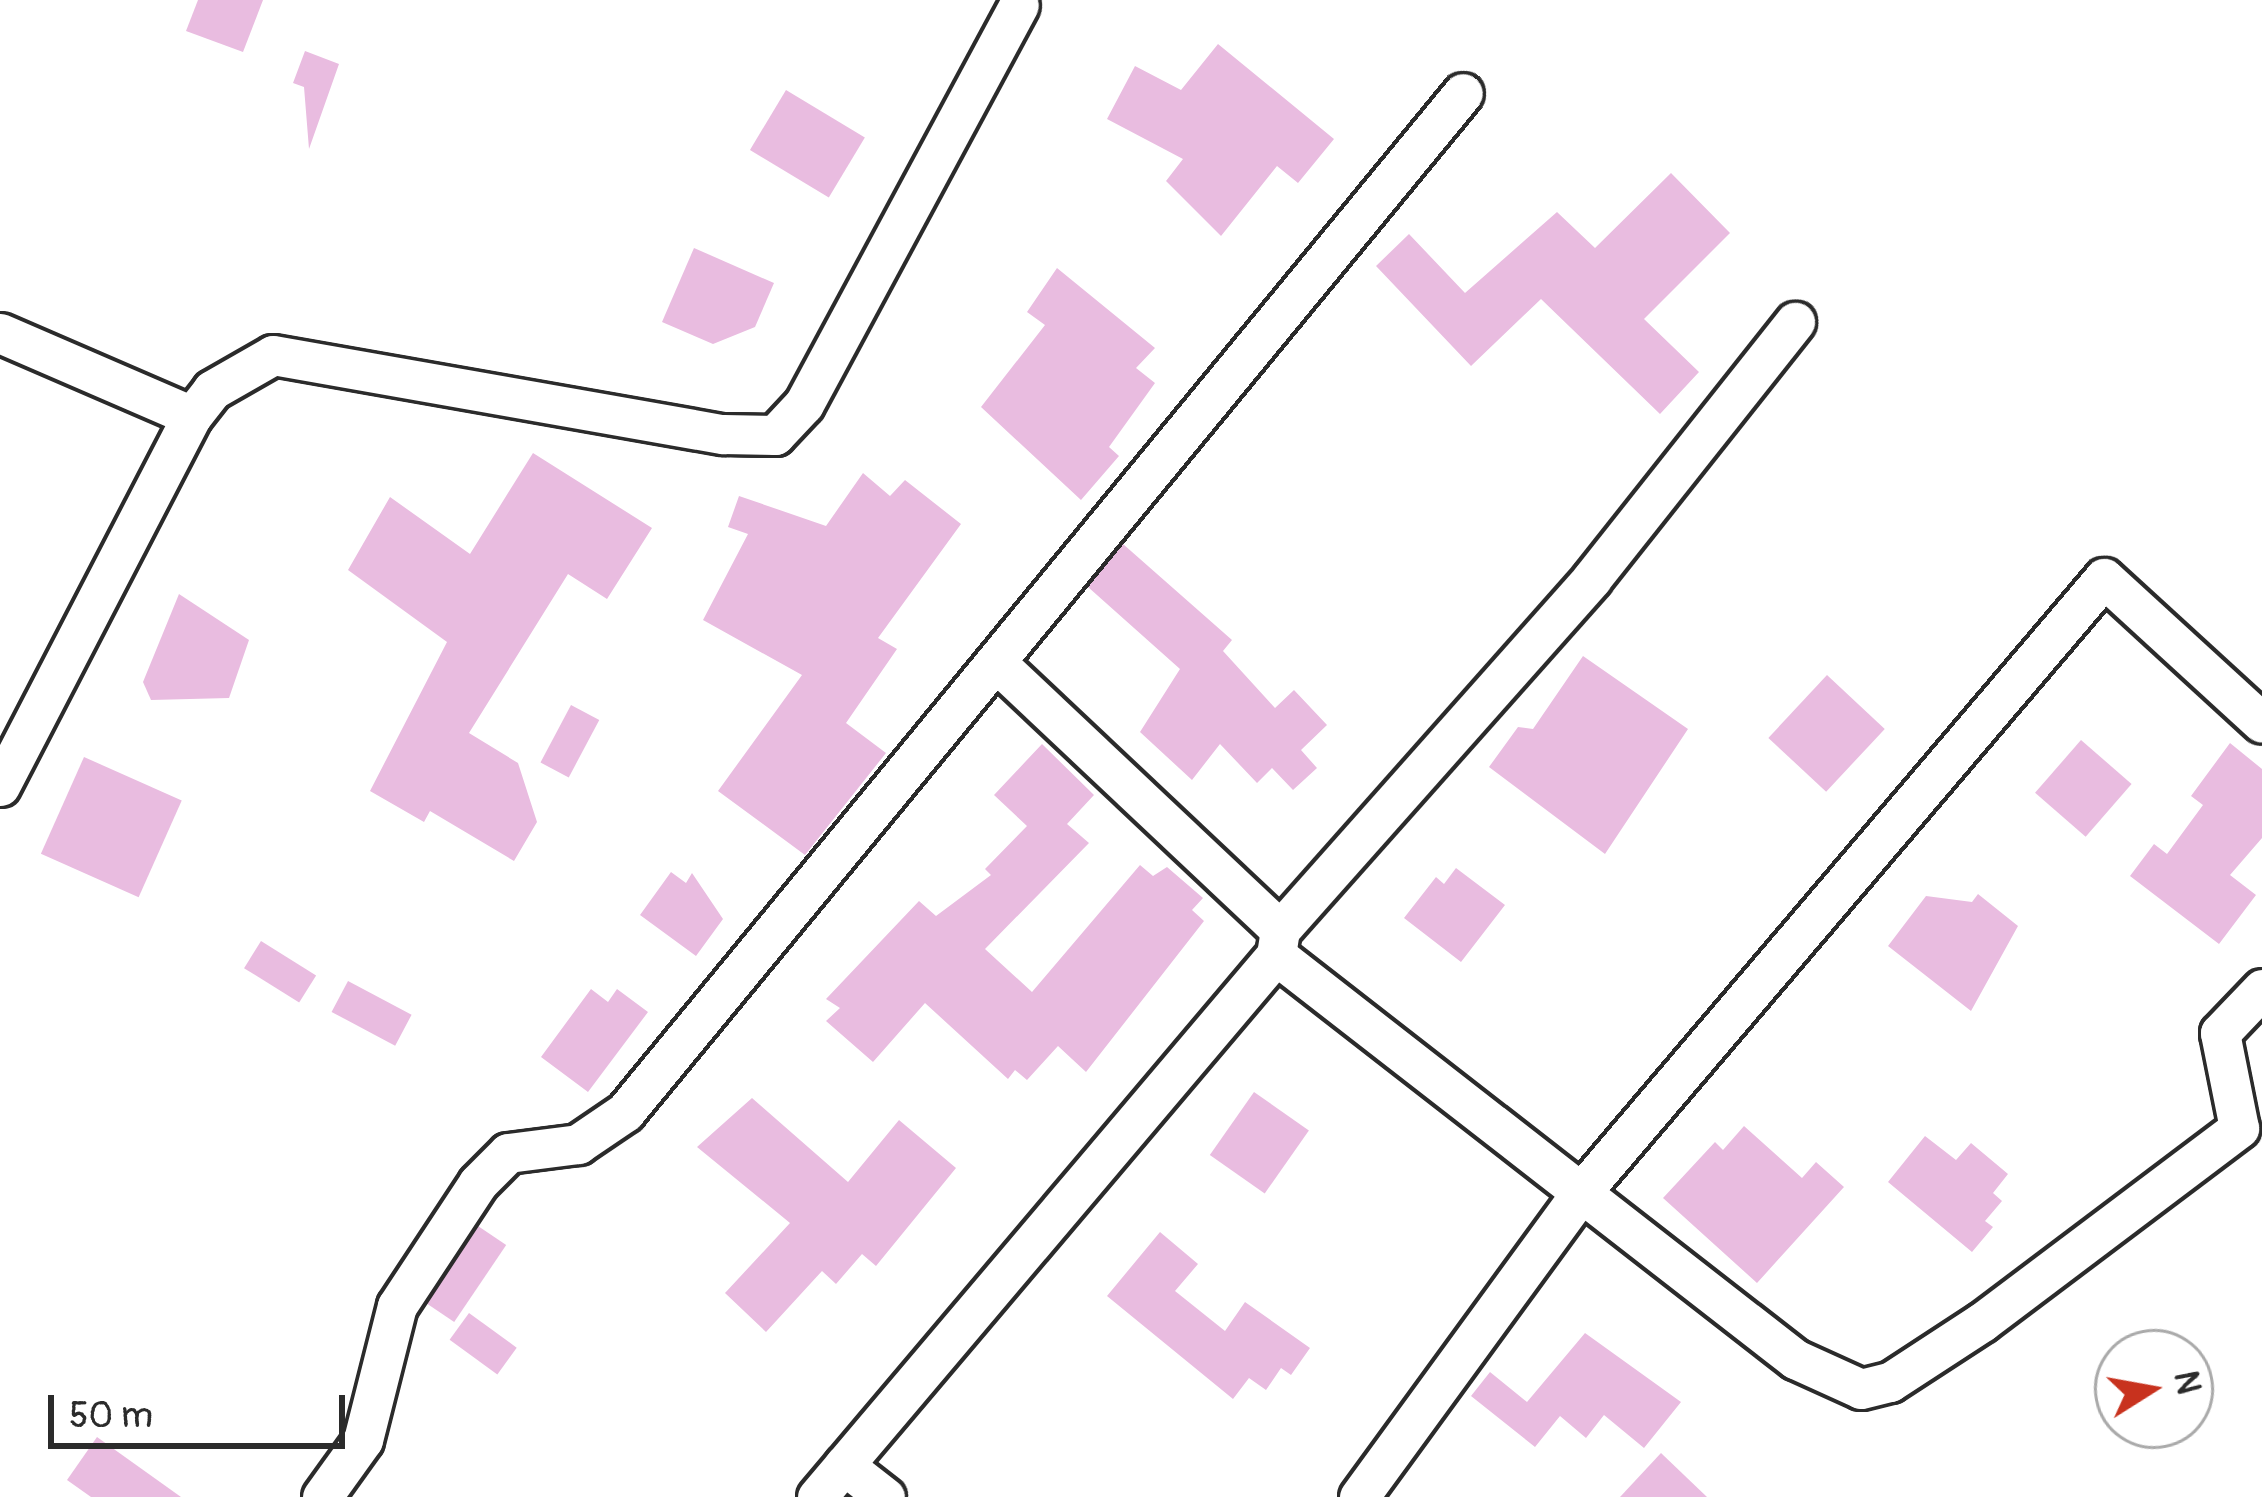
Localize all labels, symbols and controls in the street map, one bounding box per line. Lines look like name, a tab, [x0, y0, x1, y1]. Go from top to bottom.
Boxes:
north arrow	[2094, 1329, 2214, 1449]
text: N	[2165, 1368, 2209, 1397]
scale bar	[54, 1371, 351, 1445]
text: 50 m	[69, 1393, 153, 1438]

